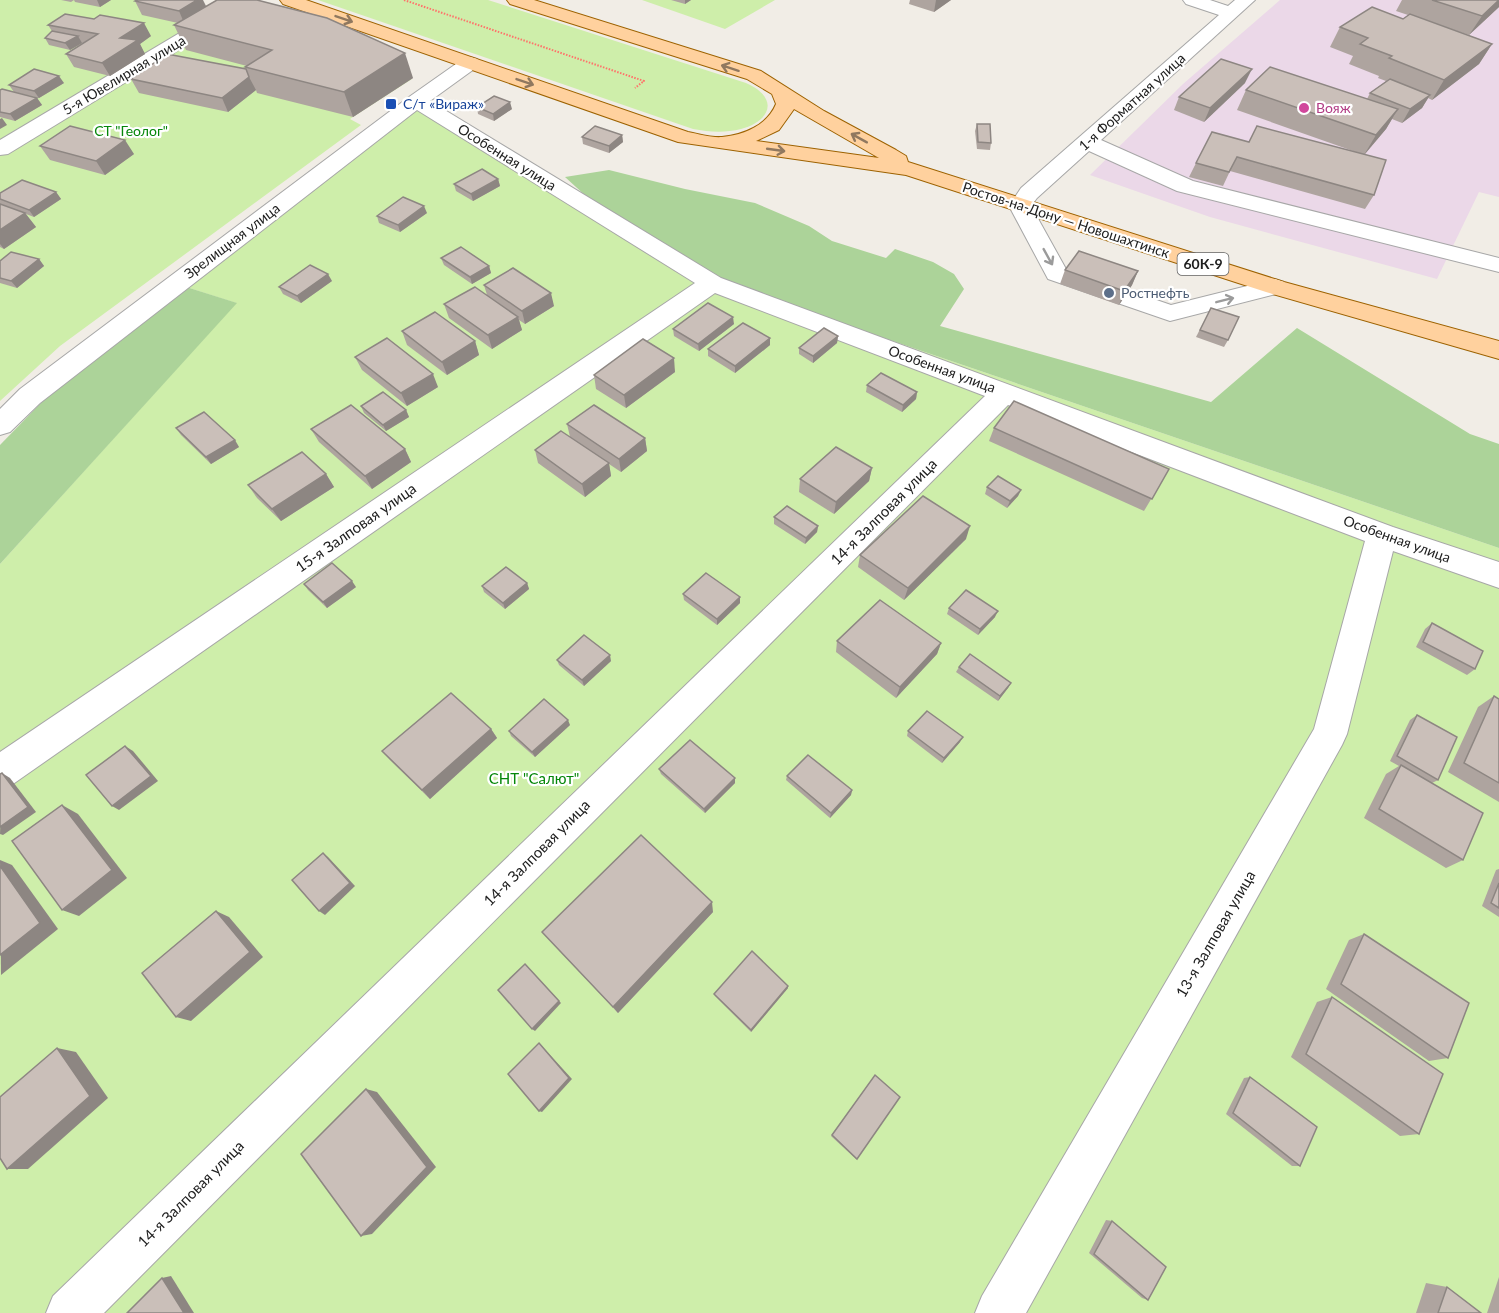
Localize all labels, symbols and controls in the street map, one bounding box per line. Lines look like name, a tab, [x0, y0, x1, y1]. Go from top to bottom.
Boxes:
one-way arrow	[335, 15, 353, 26]
street label: 5-я Ювелирная улица	[59, 31, 188, 118]
street label: 1-я Форматная улица	[1075, 49, 1189, 154]
one-way arrow	[721, 61, 740, 72]
one-way arrow	[515, 78, 534, 89]
place label: С/т «Вираж»	[403, 95, 484, 112]
marker: С/т «Вираж»	[384, 97, 398, 111]
place label: Вояж	[1316, 99, 1351, 116]
marker: Вояж	[1297, 101, 1311, 115]
street label: Особенная улица	[455, 120, 560, 194]
park label: СТ "Геолог"	[94, 122, 168, 139]
one-way arrow	[851, 132, 868, 144]
one-way arrow	[766, 144, 786, 155]
street label: Ростов-на-Дону — Новошахтинск	[960, 178, 1173, 261]
street label: Зрелищная улица	[181, 199, 283, 282]
one-way arrow	[1042, 248, 1054, 265]
road number: 60К-9	[1178, 253, 1228, 275]
place label: Ростнефть	[1121, 284, 1190, 301]
marker: Ростнефть	[1102, 286, 1116, 300]
one-way arrow	[1215, 293, 1234, 305]
street label: Особенная улица	[886, 341, 998, 396]
street label: 14-я Залповая улица	[826, 454, 940, 568]
street label: 15-я Залповая улица	[292, 479, 419, 576]
street label: Особенная улица	[1341, 511, 1453, 566]
park label: СНТ "Салют"	[489, 769, 579, 787]
street label: 14-я Залповая улица	[479, 795, 593, 909]
street label: 13-я Залповая улица	[1172, 867, 1259, 1000]
street label: 14-я Залповая улица	[133, 1136, 247, 1250]

